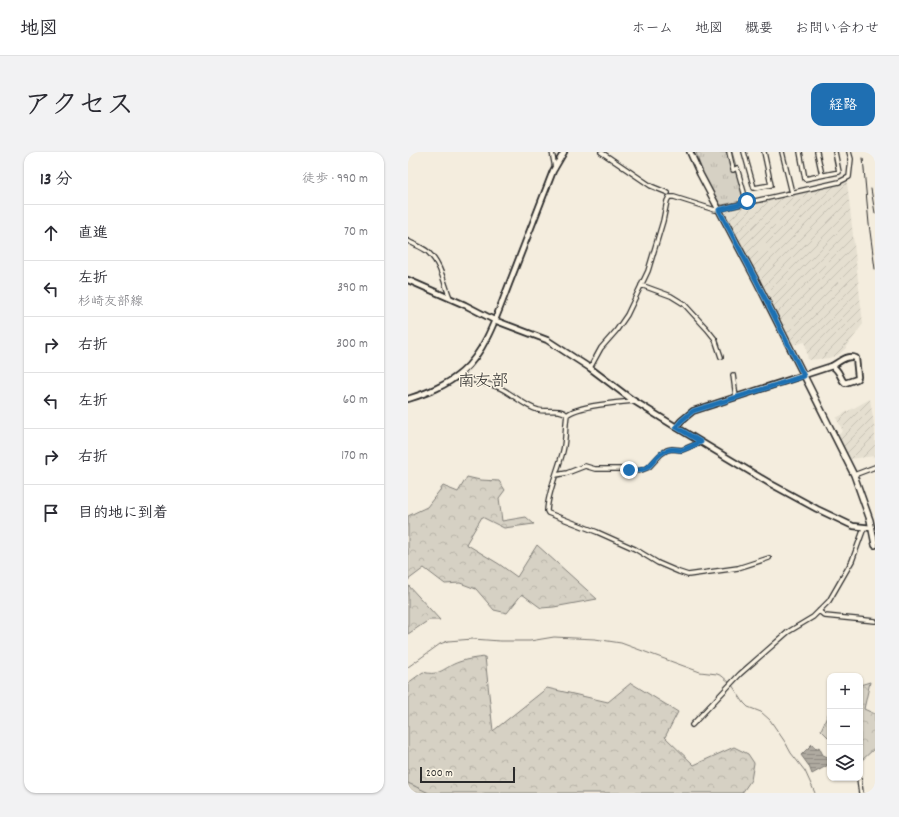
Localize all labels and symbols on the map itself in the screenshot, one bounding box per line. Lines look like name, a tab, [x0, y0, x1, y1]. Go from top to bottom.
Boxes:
route start	[738, 192, 756, 210]
district label: 南友部	[458, 371, 509, 395]
route end	[620, 461, 638, 479]
scale bar	[420, 765, 515, 784]

